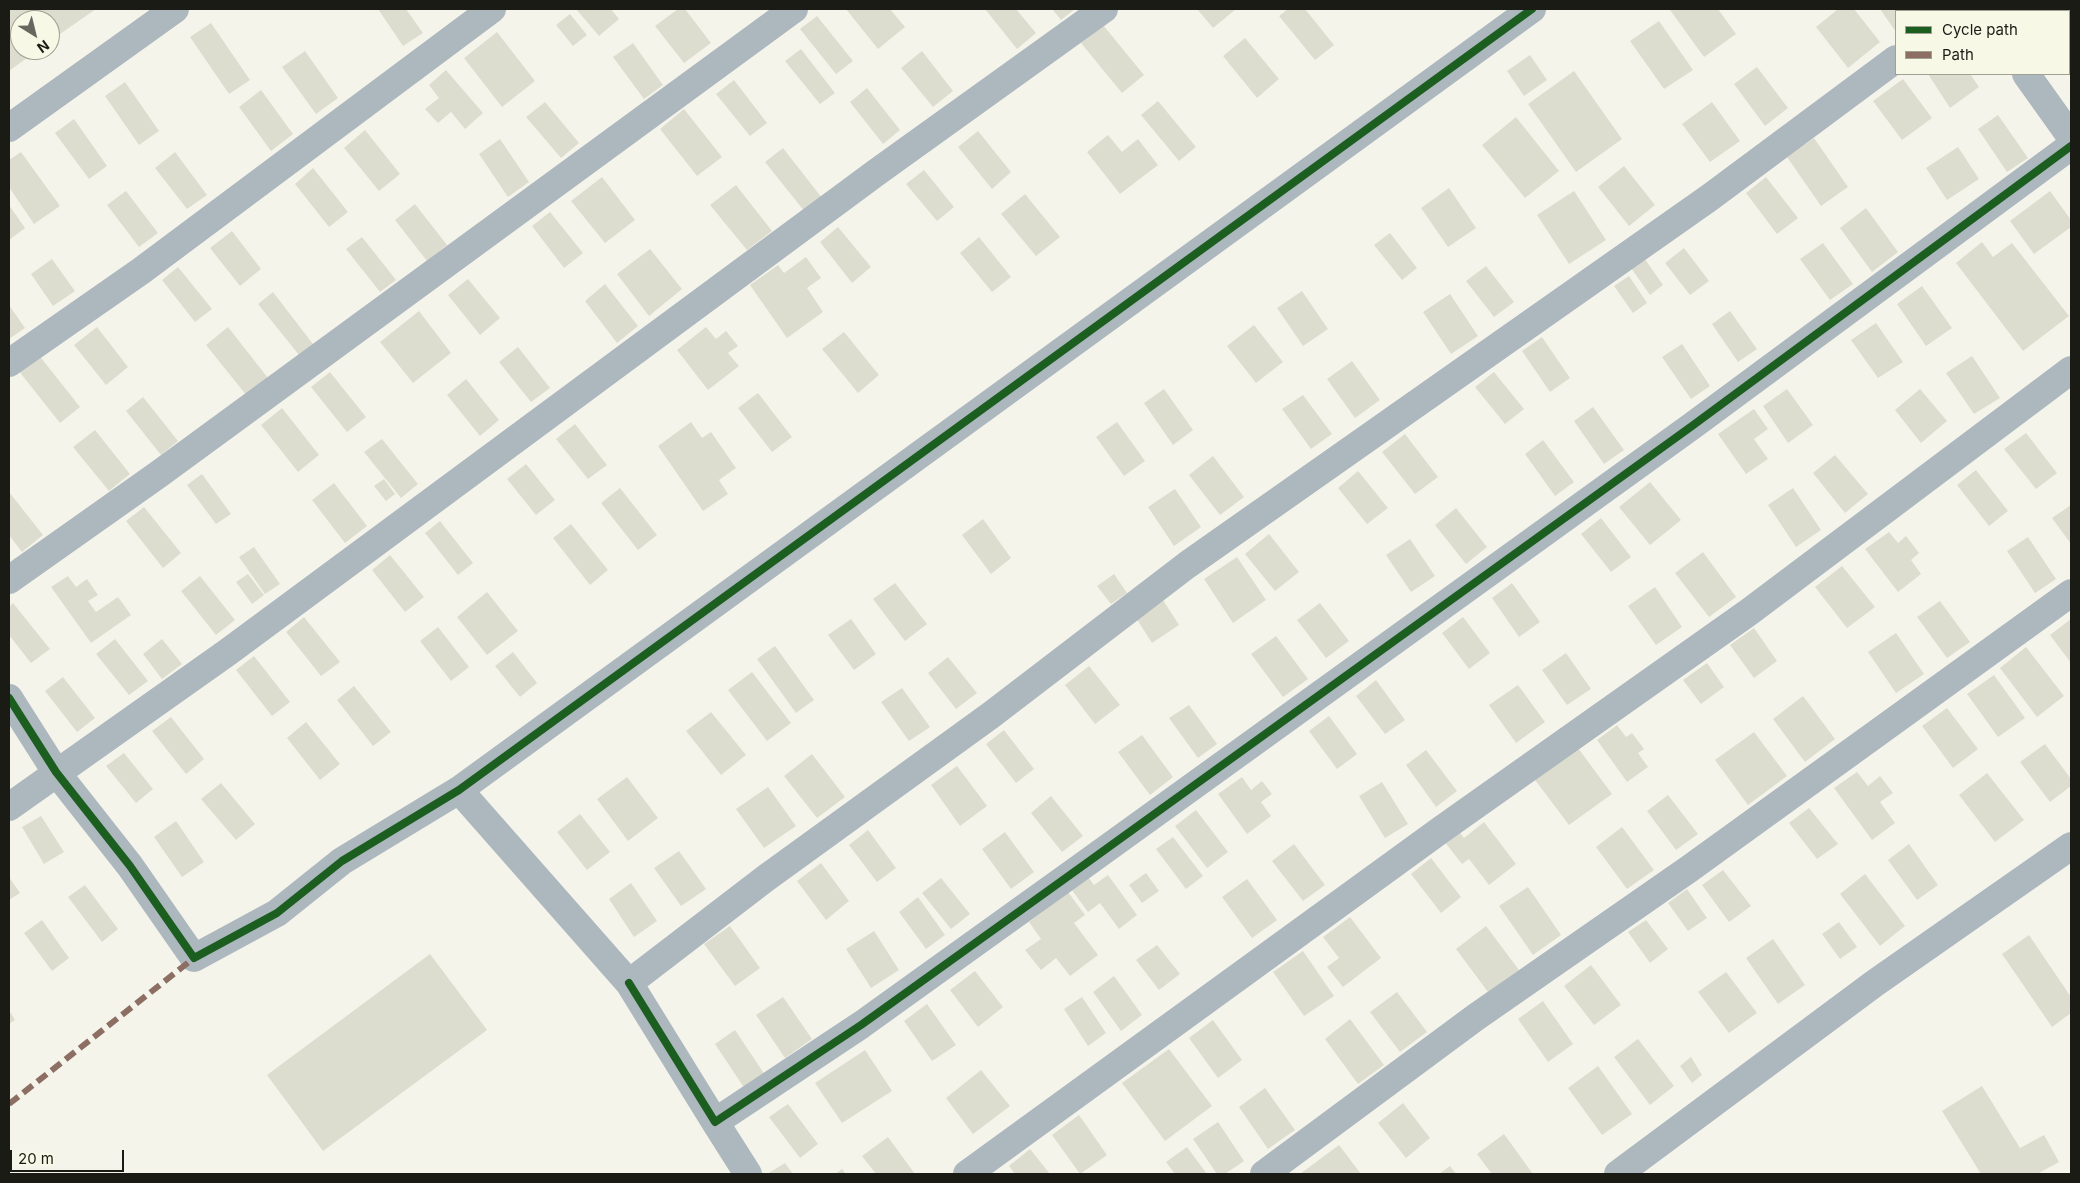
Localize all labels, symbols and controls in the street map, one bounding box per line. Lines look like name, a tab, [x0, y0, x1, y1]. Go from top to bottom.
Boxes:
north arrow	[10, 10, 60, 60]
legend	[1895, 10, 2070, 75]
text: Cycle path	[1942, 20, 2018, 39]
text: N	[34, 37, 53, 57]
text: Path	[1942, 45, 1974, 64]
scale bar	[12, 1140, 126, 1172]
text: 20 m	[18, 1149, 54, 1168]

